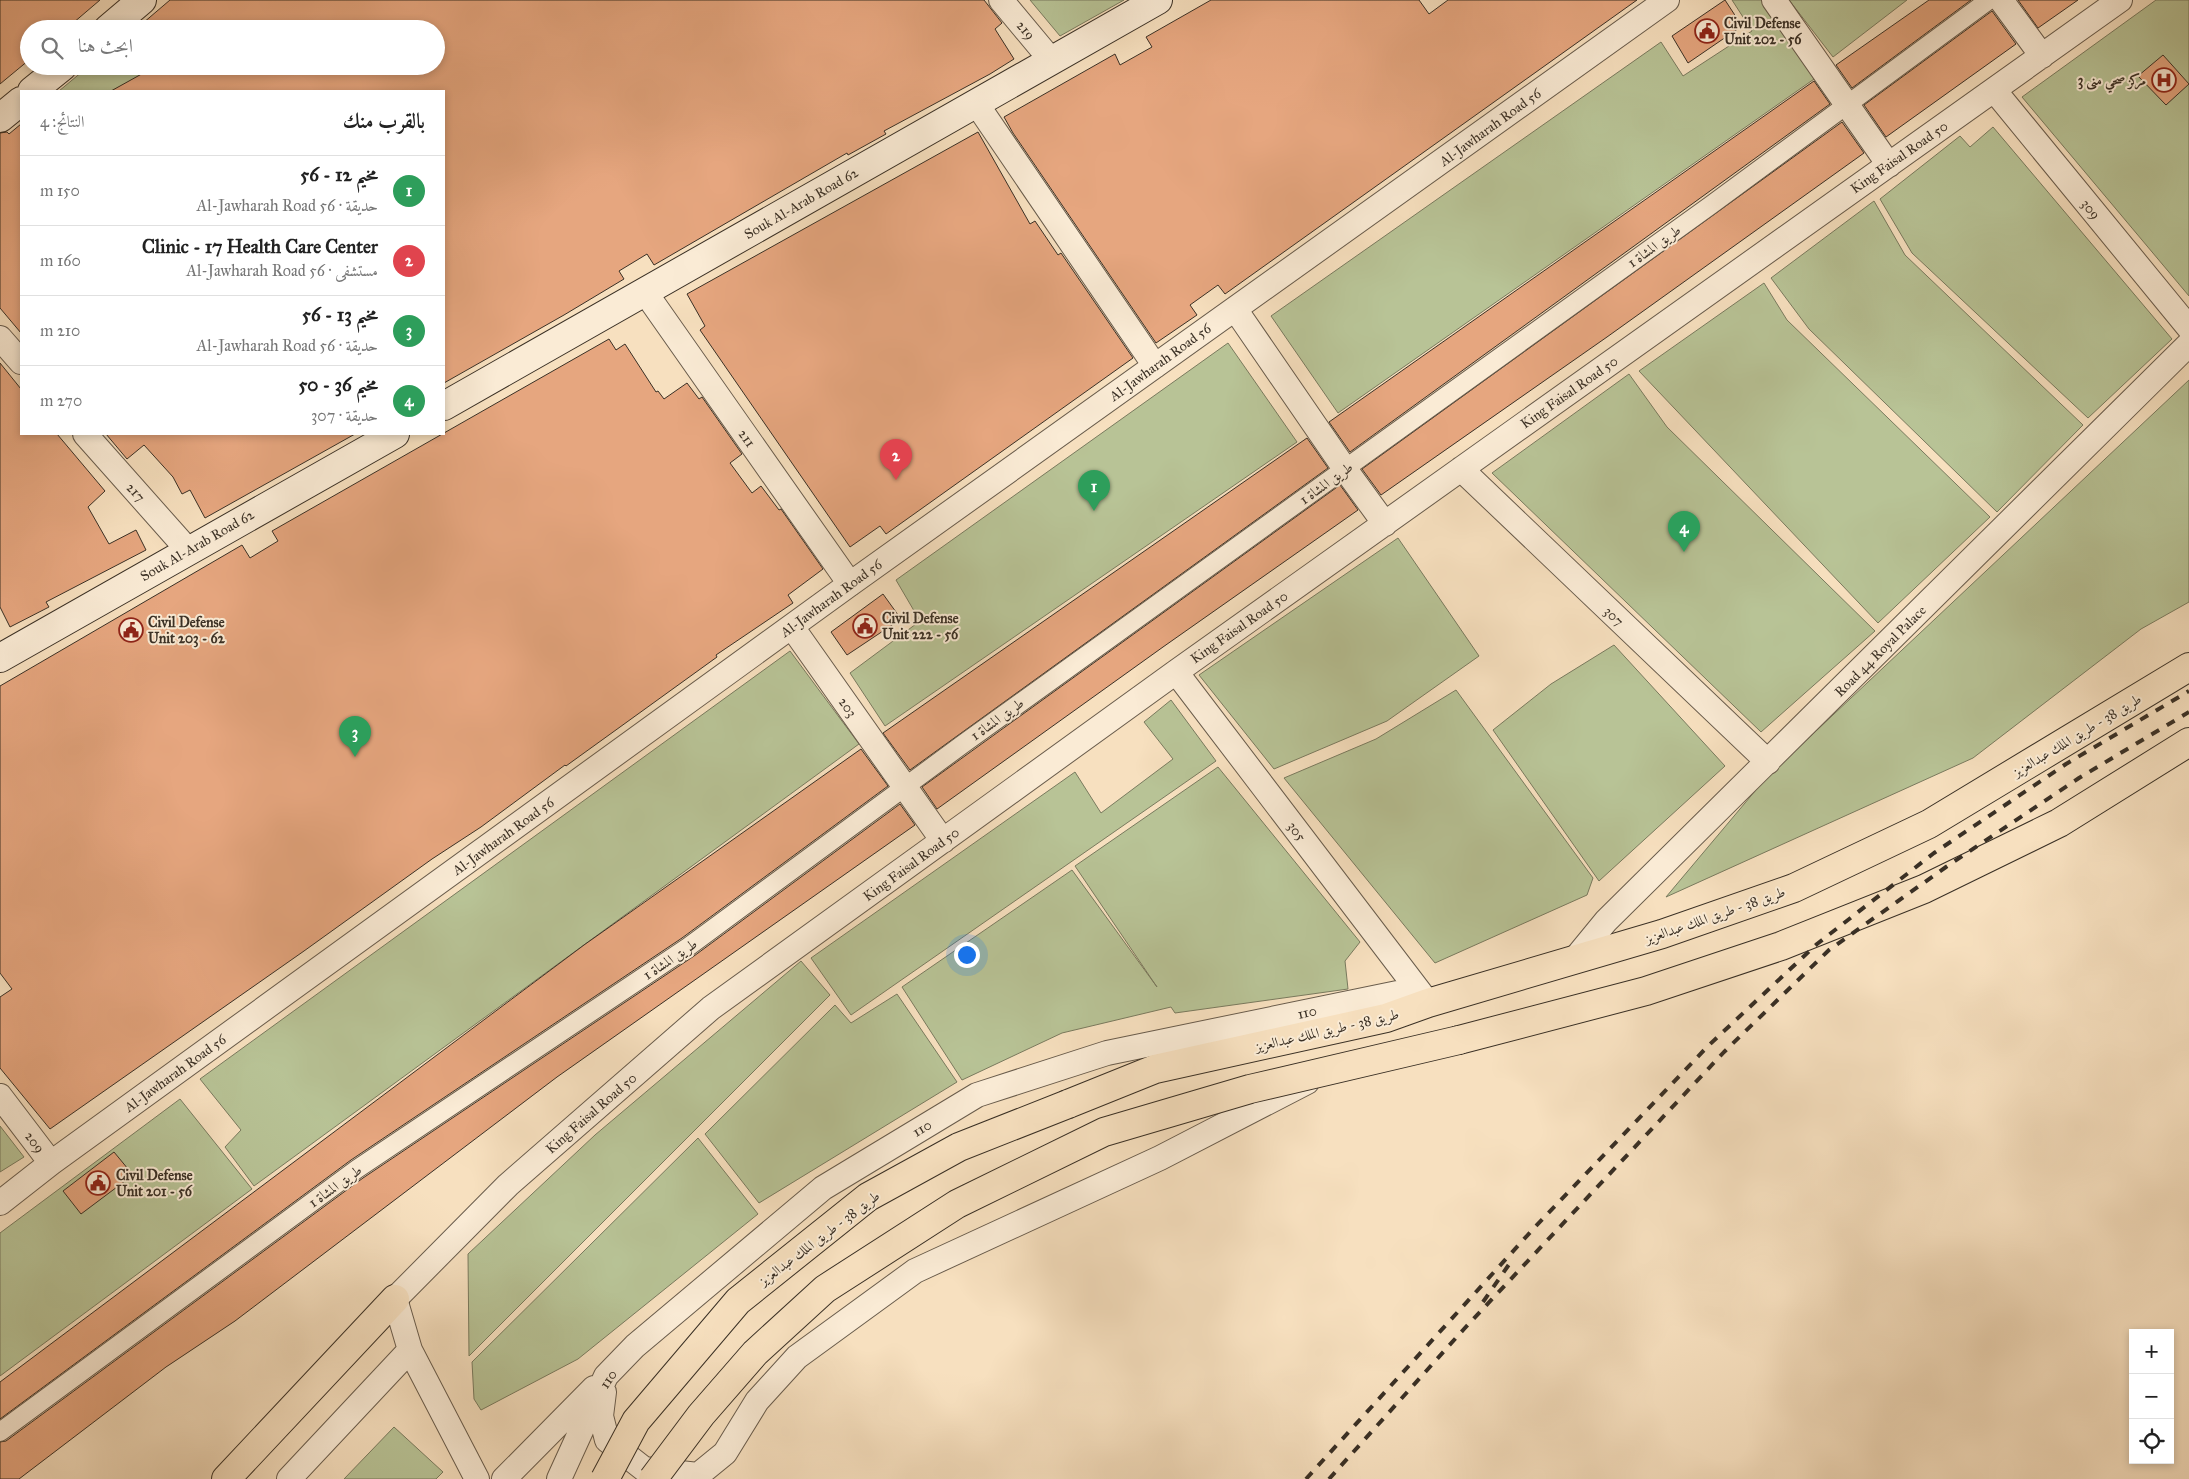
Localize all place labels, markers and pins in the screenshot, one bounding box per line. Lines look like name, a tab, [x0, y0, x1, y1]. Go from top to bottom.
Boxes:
place label: Civil Defense Unit 202 - 56	[1724, 15, 1802, 48]
public building icon: Civil Defense Unit 202 - 56	[1694, 18, 1720, 44]
hospital icon: مركز صحي منى 3	[2151, 67, 2177, 93]
place label: مركز صحي منى 3	[2078, 72, 2146, 93]
pin: 2	[880, 439, 912, 480]
pin: 1	[1078, 470, 1110, 511]
pin: 4	[1668, 511, 1700, 552]
place label: Civil Defense Unit 222 - 56	[882, 610, 959, 643]
public building icon: Civil Defense Unit 222 - 56	[852, 613, 878, 639]
place label: Civil Defense Unit 203 - 62	[148, 614, 226, 648]
public building icon: Civil Defense Unit 203 - 62	[118, 617, 144, 643]
pin: 3	[339, 716, 371, 757]
place label: Civil Defense Unit 201 - 56	[116, 1167, 193, 1200]
public building icon: Civil Defense Unit 201 - 56	[85, 1170, 111, 1196]

